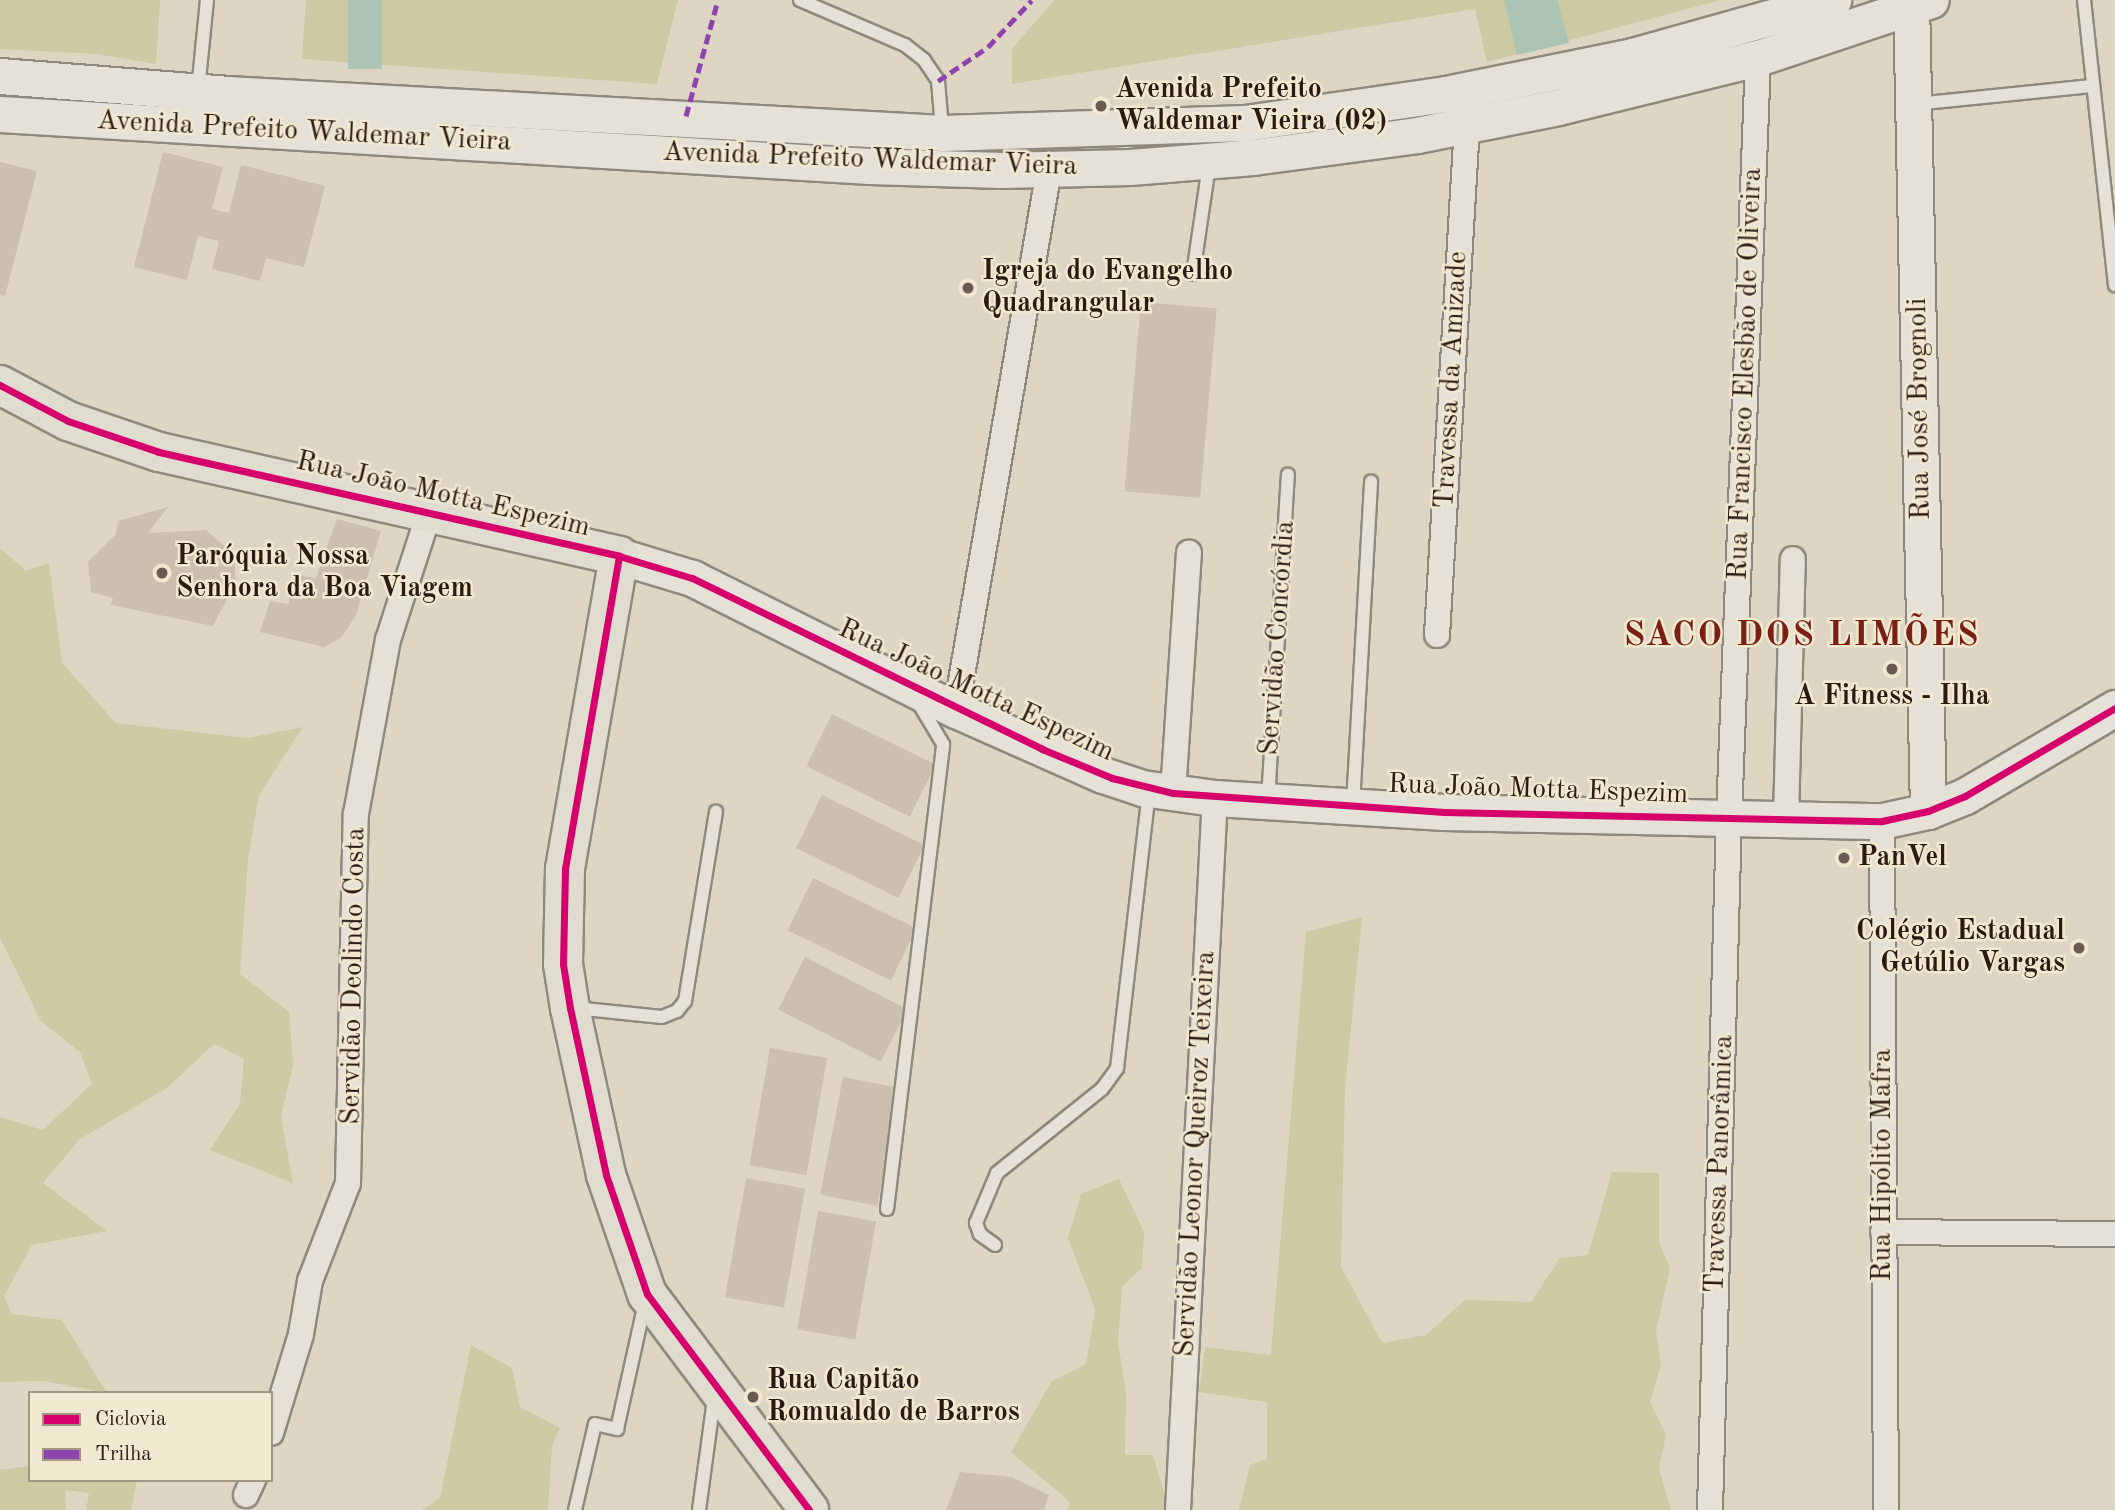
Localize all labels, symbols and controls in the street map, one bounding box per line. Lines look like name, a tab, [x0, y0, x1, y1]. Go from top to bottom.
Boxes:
place label: Avenida Prefeito Waldemar Vieira (02)	[1115, 73, 1387, 139]
marker: Avenida Prefeito Waldemar Vieira (02)	[1093, 98, 1109, 114]
street label: Avenida Prefeito Waldemar Vieira	[96, 104, 512, 160]
street label: Avenida Prefeito Waldemar Vieira	[662, 136, 1078, 184]
street label: Rua Francisco Elesbão de Oliveira	[1722, 167, 1770, 581]
street label: Travessa da Amizade	[1428, 250, 1476, 510]
place label: Igreja do Evangelho Quadrangular	[982, 255, 1233, 321]
marker: Igreja do Evangelho Quadrangular	[960, 280, 976, 296]
street label: Rua José Brognoli	[1901, 297, 1939, 521]
street label: Rua João Motta Espezim	[293, 445, 593, 545]
street label: Servidão Concórdia	[1253, 519, 1303, 757]
place label: Paróquia Nossa Senhora da Boa Viagem	[176, 540, 473, 606]
marker: Paróquia Nossa Senhora da Boa Viagem	[154, 565, 170, 581]
street label: Rua João Motta Espezim	[833, 612, 1119, 770]
district label: SACO DOS LIMÕES	[1625, 615, 1979, 657]
marker: A Fitness - Ilha	[1884, 661, 1900, 677]
place label: A Fitness - Ilha	[1794, 680, 1990, 714]
street label: Rua João Motta Espezim	[1387, 768, 1689, 812]
street label: Servidão Deolindo Costa	[335, 827, 373, 1125]
place label: PanVel	[1858, 841, 1947, 875]
marker: PanVel	[1836, 850, 1852, 866]
place label: Colégio Estadual Getúlio Vargas	[1856, 915, 2065, 981]
marker: Colégio Estadual Getúlio Vargas	[2071, 940, 2087, 956]
street label: Servidão Leonor Queiroz Teixeira	[1169, 950, 1223, 1358]
street label: Travessa Panorâmica	[1699, 1034, 1741, 1294]
street label: Rua Hipólito Mafra	[1866, 1048, 1900, 1282]
place label: Rua Capitão Romualdo de Barros	[767, 1364, 1020, 1430]
marker: Rua Capitão Romualdo de Barros	[745, 1389, 761, 1405]
legend	[28, 1391, 273, 1482]
text: Ciclovia	[95, 1409, 166, 1430]
text: Trilha	[95, 1444, 152, 1465]

